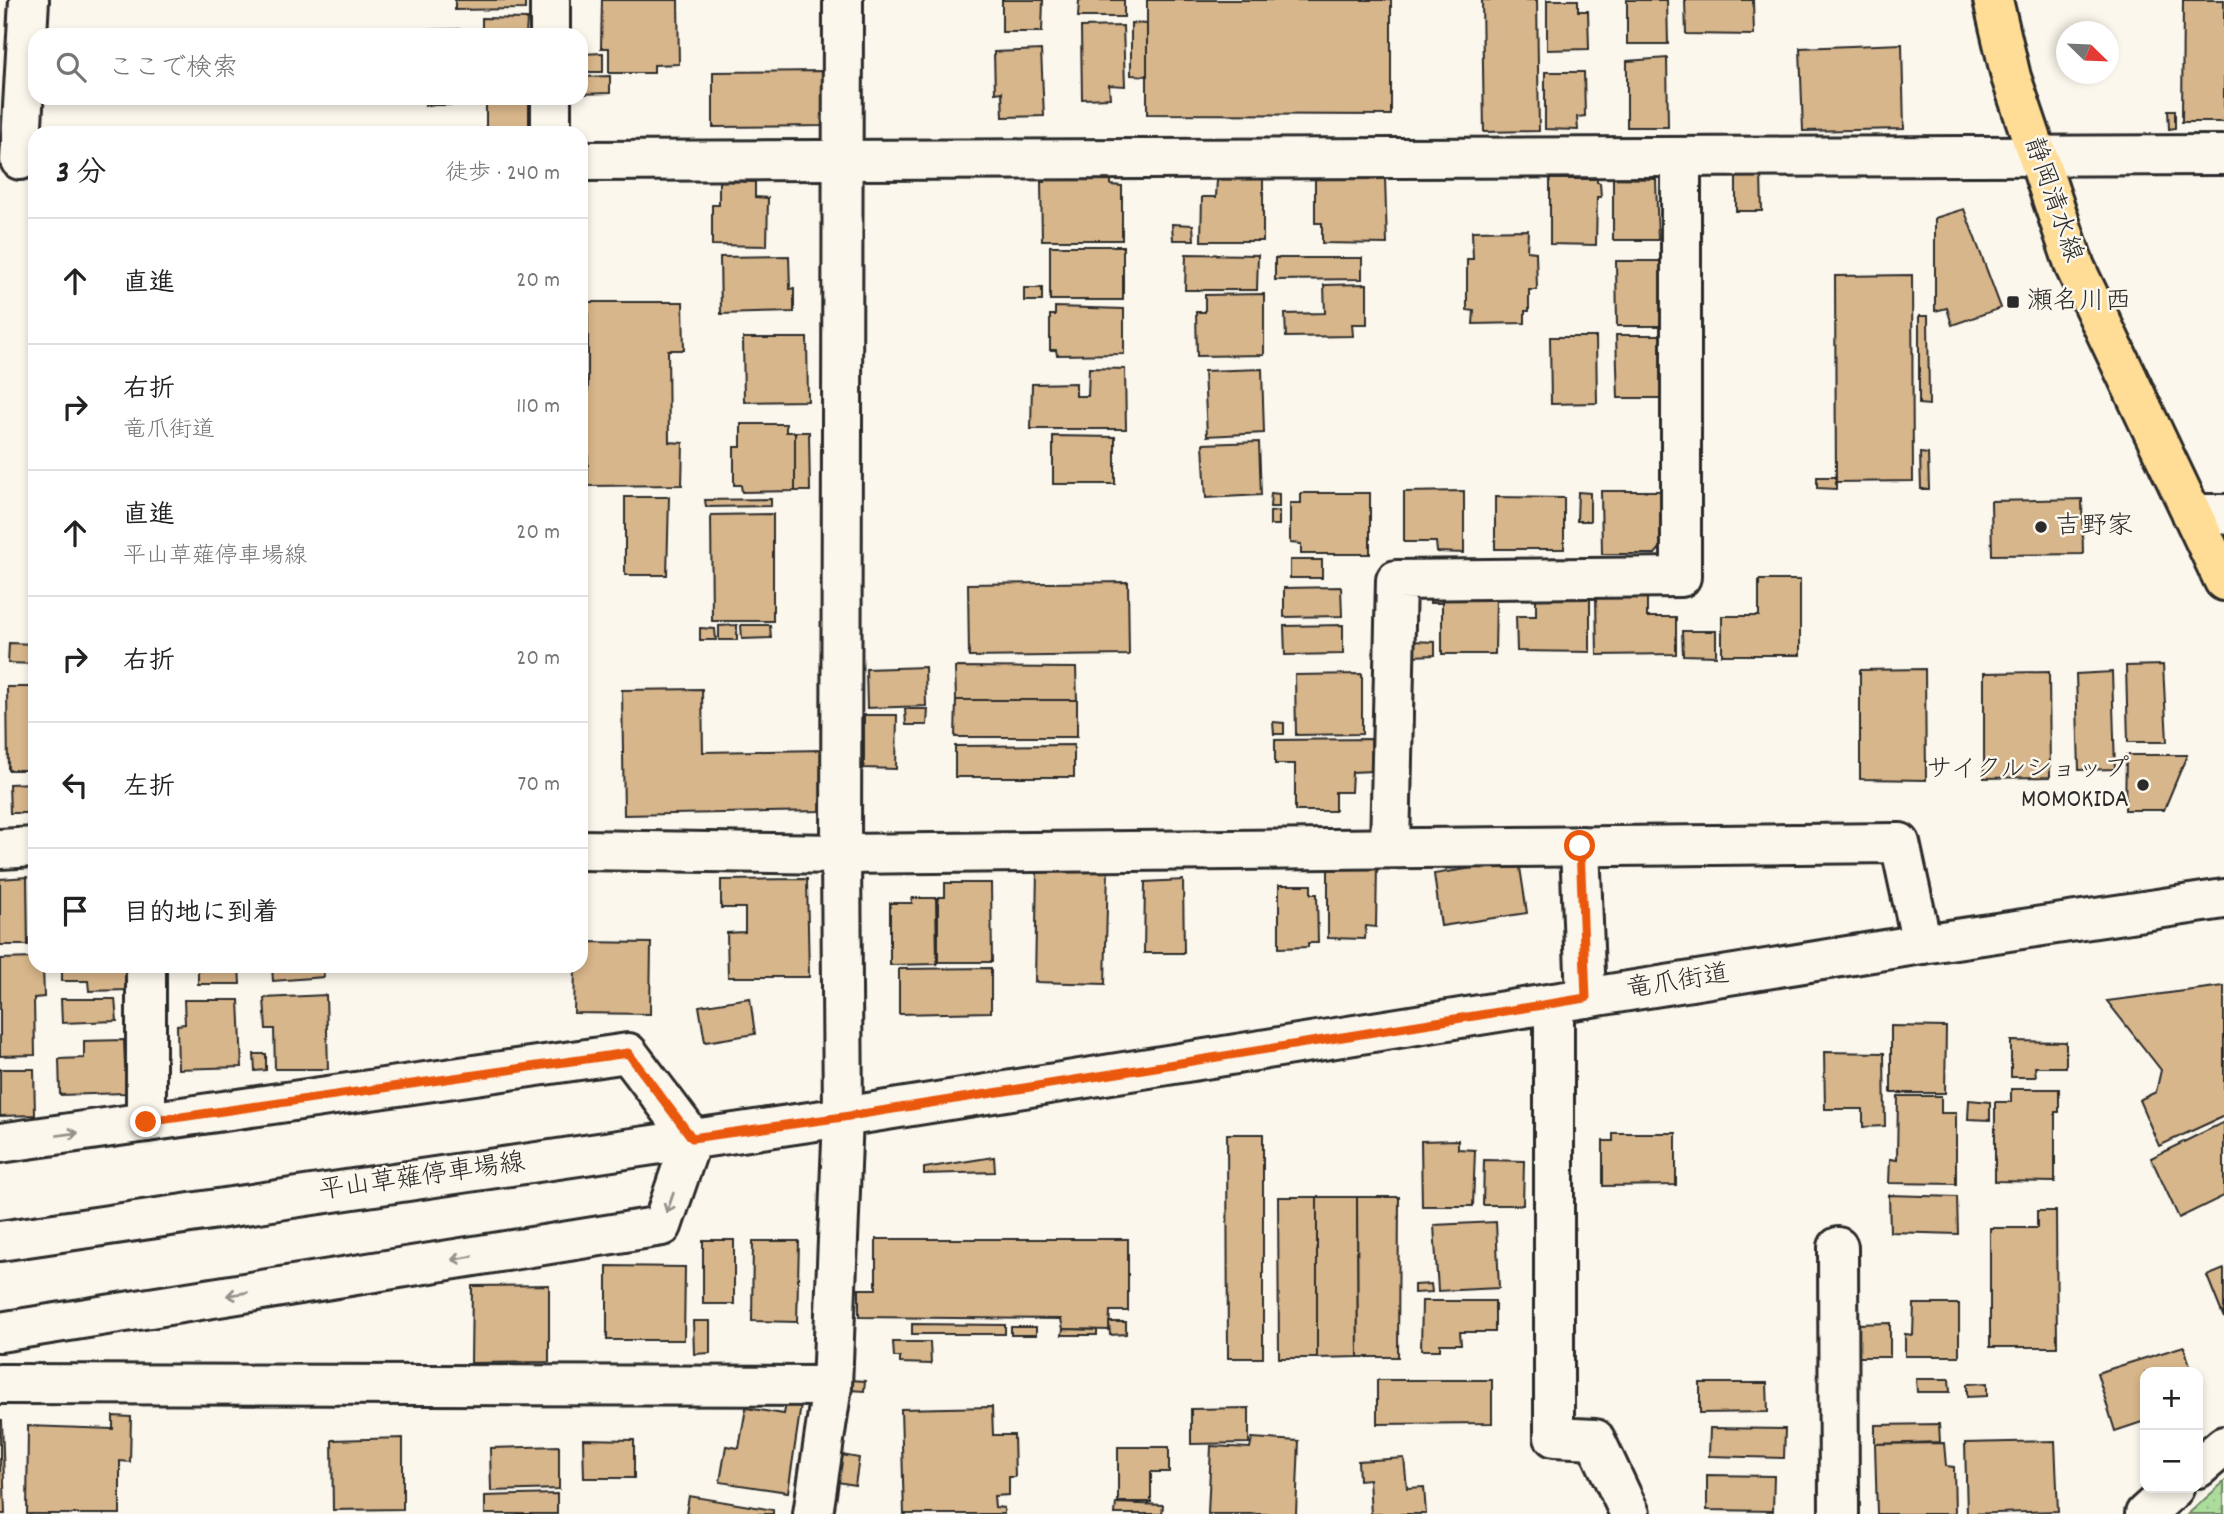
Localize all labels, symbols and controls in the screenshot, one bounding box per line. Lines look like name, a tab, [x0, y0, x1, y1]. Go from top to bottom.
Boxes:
north arrow	[2056, 21, 2119, 84]
search box	[28, 28, 588, 105]
icon: search	[52, 48, 90, 86]
text: ここで検索	[108, 51, 238, 88]
street label: 静岡清水線	[2013, 133, 2091, 267]
text: 3 分	[56, 154, 106, 197]
text: 徒歩 · 240 m	[445, 158, 560, 191]
icon: ahead	[56, 262, 94, 300]
text: 20 m	[516, 265, 560, 298]
text: 直進	[123, 266, 175, 303]
place label: 瀬名川西	[2027, 284, 2131, 321]
marker: 瀬名川西	[2005, 294, 2021, 310]
text: 右折	[123, 372, 175, 409]
icon: right	[56, 388, 94, 426]
text: 110 m	[516, 391, 560, 424]
text: 竜爪街道	[123, 415, 215, 448]
text: 直進	[123, 498, 175, 535]
place label: 吉野家	[2055, 509, 2133, 546]
icon: ahead	[56, 514, 94, 552]
text: 20 m	[516, 517, 560, 550]
marker: 吉野家	[2033, 519, 2049, 535]
text: 平山草薙停車場線	[123, 541, 307, 574]
icon: right	[56, 640, 94, 678]
text: 20 m	[516, 643, 560, 676]
text: 右折	[123, 644, 175, 681]
place label: サイクルショップ MOMOKIDA	[1926, 752, 2129, 819]
icon: left	[56, 766, 94, 804]
text: 70 m	[518, 769, 560, 802]
text: 左折	[123, 770, 175, 807]
marker: サイクルショップ MOMOKIDA	[2135, 777, 2151, 793]
route start	[1564, 830, 1595, 861]
icon: arrive	[56, 892, 94, 930]
text: 目的地に到着	[123, 896, 279, 933]
street label: 竜爪街道	[1624, 957, 1732, 1009]
route end	[130, 1106, 161, 1137]
one-way arrow	[56, 1127, 78, 1140]
street label: 平山草薙停車場線	[316, 1145, 528, 1211]
one-way arrow	[663, 1192, 676, 1214]
one-way arrow	[451, 1252, 474, 1265]
one-way arrow	[226, 1288, 249, 1301]
map controls	[2140, 1367, 2203, 1493]
button: +	[2140, 1367, 2203, 1430]
button: −	[2140, 1430, 2203, 1493]

